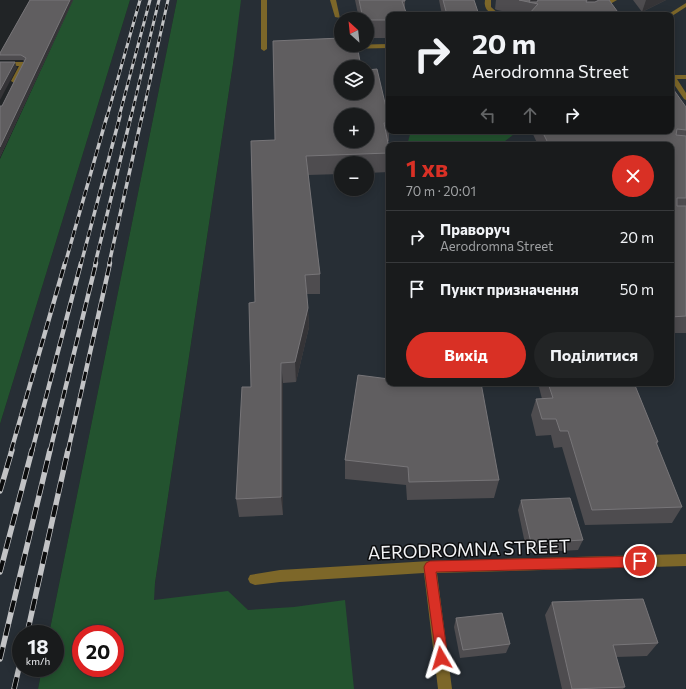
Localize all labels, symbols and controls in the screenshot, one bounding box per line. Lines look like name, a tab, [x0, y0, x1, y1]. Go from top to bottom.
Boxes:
north arrow	[334, 12, 374, 52]
map controls	[334, 12, 374, 196]
text: 20 m	[472, 26, 536, 60]
icon: right	[406, 28, 458, 80]
button: layers	[334, 60, 374, 100]
text: Aerodromna Street	[472, 60, 629, 82]
icon: left	[477, 104, 499, 126]
icon: ahead	[519, 104, 541, 126]
icon: right	[561, 104, 583, 126]
button: +	[334, 108, 374, 148]
text: 1 хв	[406, 153, 448, 182]
button: close	[612, 155, 654, 197]
button: −	[334, 156, 374, 196]
text: 70 m · 20:01	[406, 183, 476, 199]
text: Праворуч	[440, 220, 510, 238]
icon: right	[406, 226, 428, 248]
text: 20 m	[620, 228, 654, 246]
text: Aerodromna Street	[440, 238, 553, 254]
icon: arrive	[406, 278, 428, 300]
text: Пункт призначення	[440, 280, 579, 298]
text: 50 m	[620, 280, 654, 298]
button: Вихід	[406, 332, 526, 378]
button: Поділитися	[534, 332, 654, 378]
street label: AERODROMNA STREET	[367, 534, 571, 564]
pin	[623, 544, 657, 578]
icon: arrive	[629, 550, 651, 572]
speed limit sign: 20	[72, 625, 124, 677]
text: 18	[27, 634, 49, 658]
position arrow	[420, 637, 462, 679]
text: km/h	[26, 655, 50, 667]

